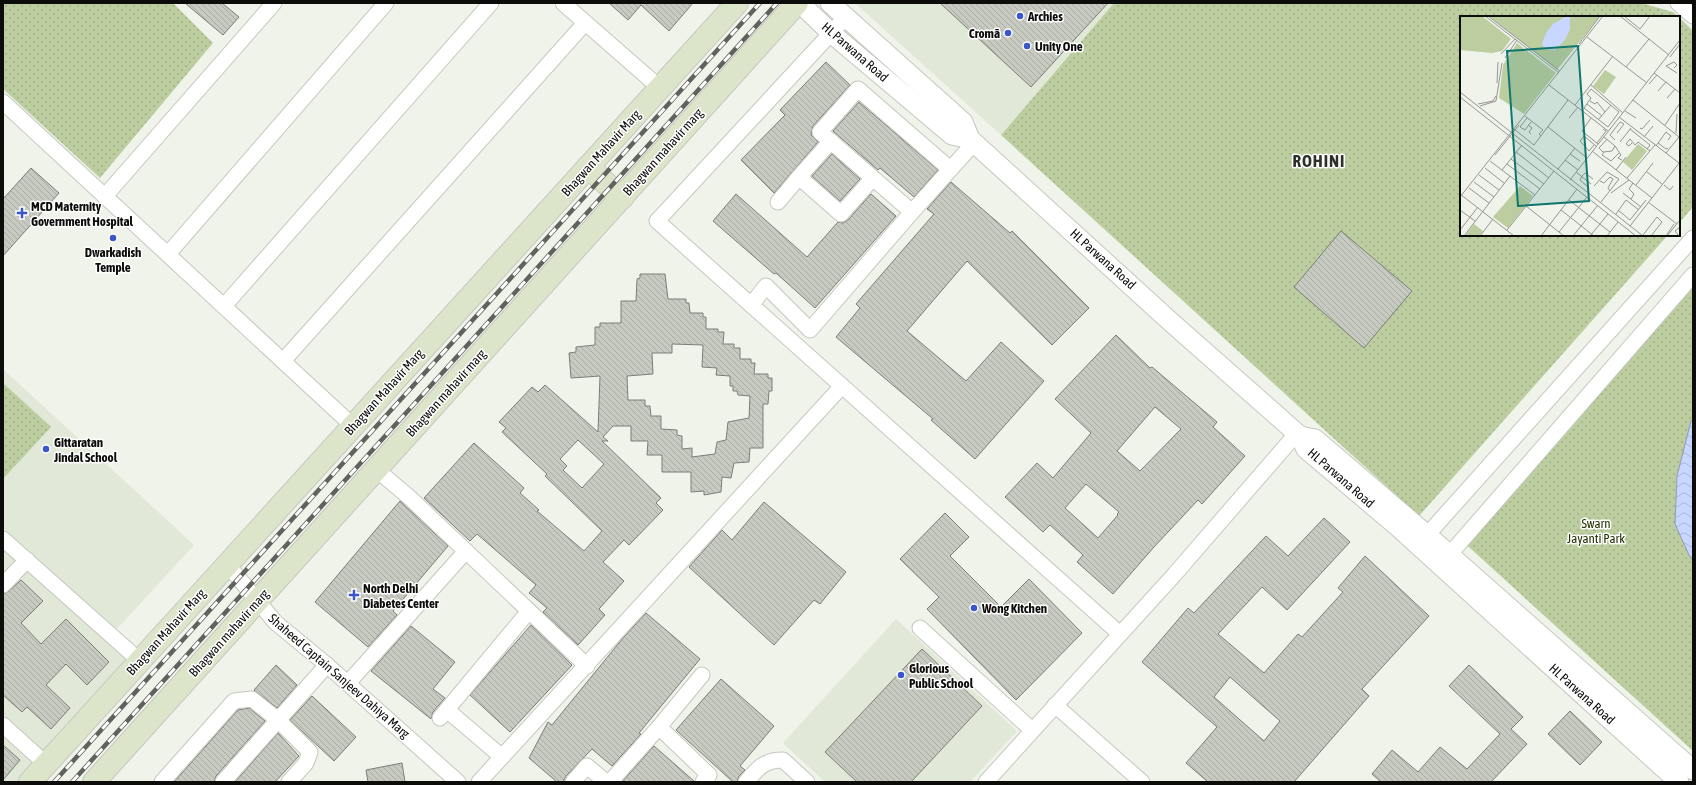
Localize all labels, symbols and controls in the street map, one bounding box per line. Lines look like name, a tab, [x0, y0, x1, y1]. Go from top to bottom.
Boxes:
place label: Archies	[1027, 9, 1063, 24]
marker: Archies	[1015, 11, 1025, 21]
inset map	[1460, 16, 1680, 236]
street label: HL Parwana Road	[819, 19, 891, 85]
place label: Cromā	[969, 26, 1000, 41]
marker: Cromā	[1003, 28, 1013, 38]
place label: Unity One	[1035, 39, 1083, 54]
marker: Unity One	[1022, 41, 1032, 51]
street label: Bhagwan mahavir marg	[620, 105, 706, 199]
street label: Bhagwan Mahavir Marg	[558, 107, 644, 199]
district label: ROHINI	[1293, 151, 1345, 171]
place label: MCD Maternity Government Hospital	[31, 199, 133, 229]
marker: MCD Maternity Government Hospital	[16, 207, 28, 219]
street label: HL Parwana Road	[1067, 226, 1139, 292]
marker: Dwarkadish Temple	[108, 233, 118, 243]
place label: Dwarkadish Temple	[85, 245, 141, 275]
street label: Bhagwan Mahavir Marg	[341, 346, 427, 438]
street label: Bhagwan mahavir marg	[403, 346, 489, 440]
place label: Gittaratan Jindal School	[53, 435, 118, 465]
marker: Gittaratan Jindal School	[41, 444, 51, 454]
street label: HL Parwana Road	[1305, 445, 1377, 511]
park label: Swarn Jayanti Park	[1567, 516, 1625, 546]
place label: North Delhi Diabetes Center	[363, 581, 440, 611]
street label: Bhagwan Mahavir Marg	[123, 586, 209, 678]
street label: Bhagwan mahavir marg	[186, 586, 272, 680]
marker: North Delhi Diabetes Center	[348, 589, 360, 601]
place label: Wong Kitchen	[981, 601, 1047, 616]
marker: Wong Kitchen	[969, 603, 979, 613]
street label: Shaheed Captain Sanjeev Dahiya Marg	[266, 611, 413, 742]
place label: Glorious Public School	[909, 661, 974, 691]
street label: HL Parwana Road	[1546, 661, 1618, 727]
marker: Glorious Public School	[896, 670, 906, 680]

